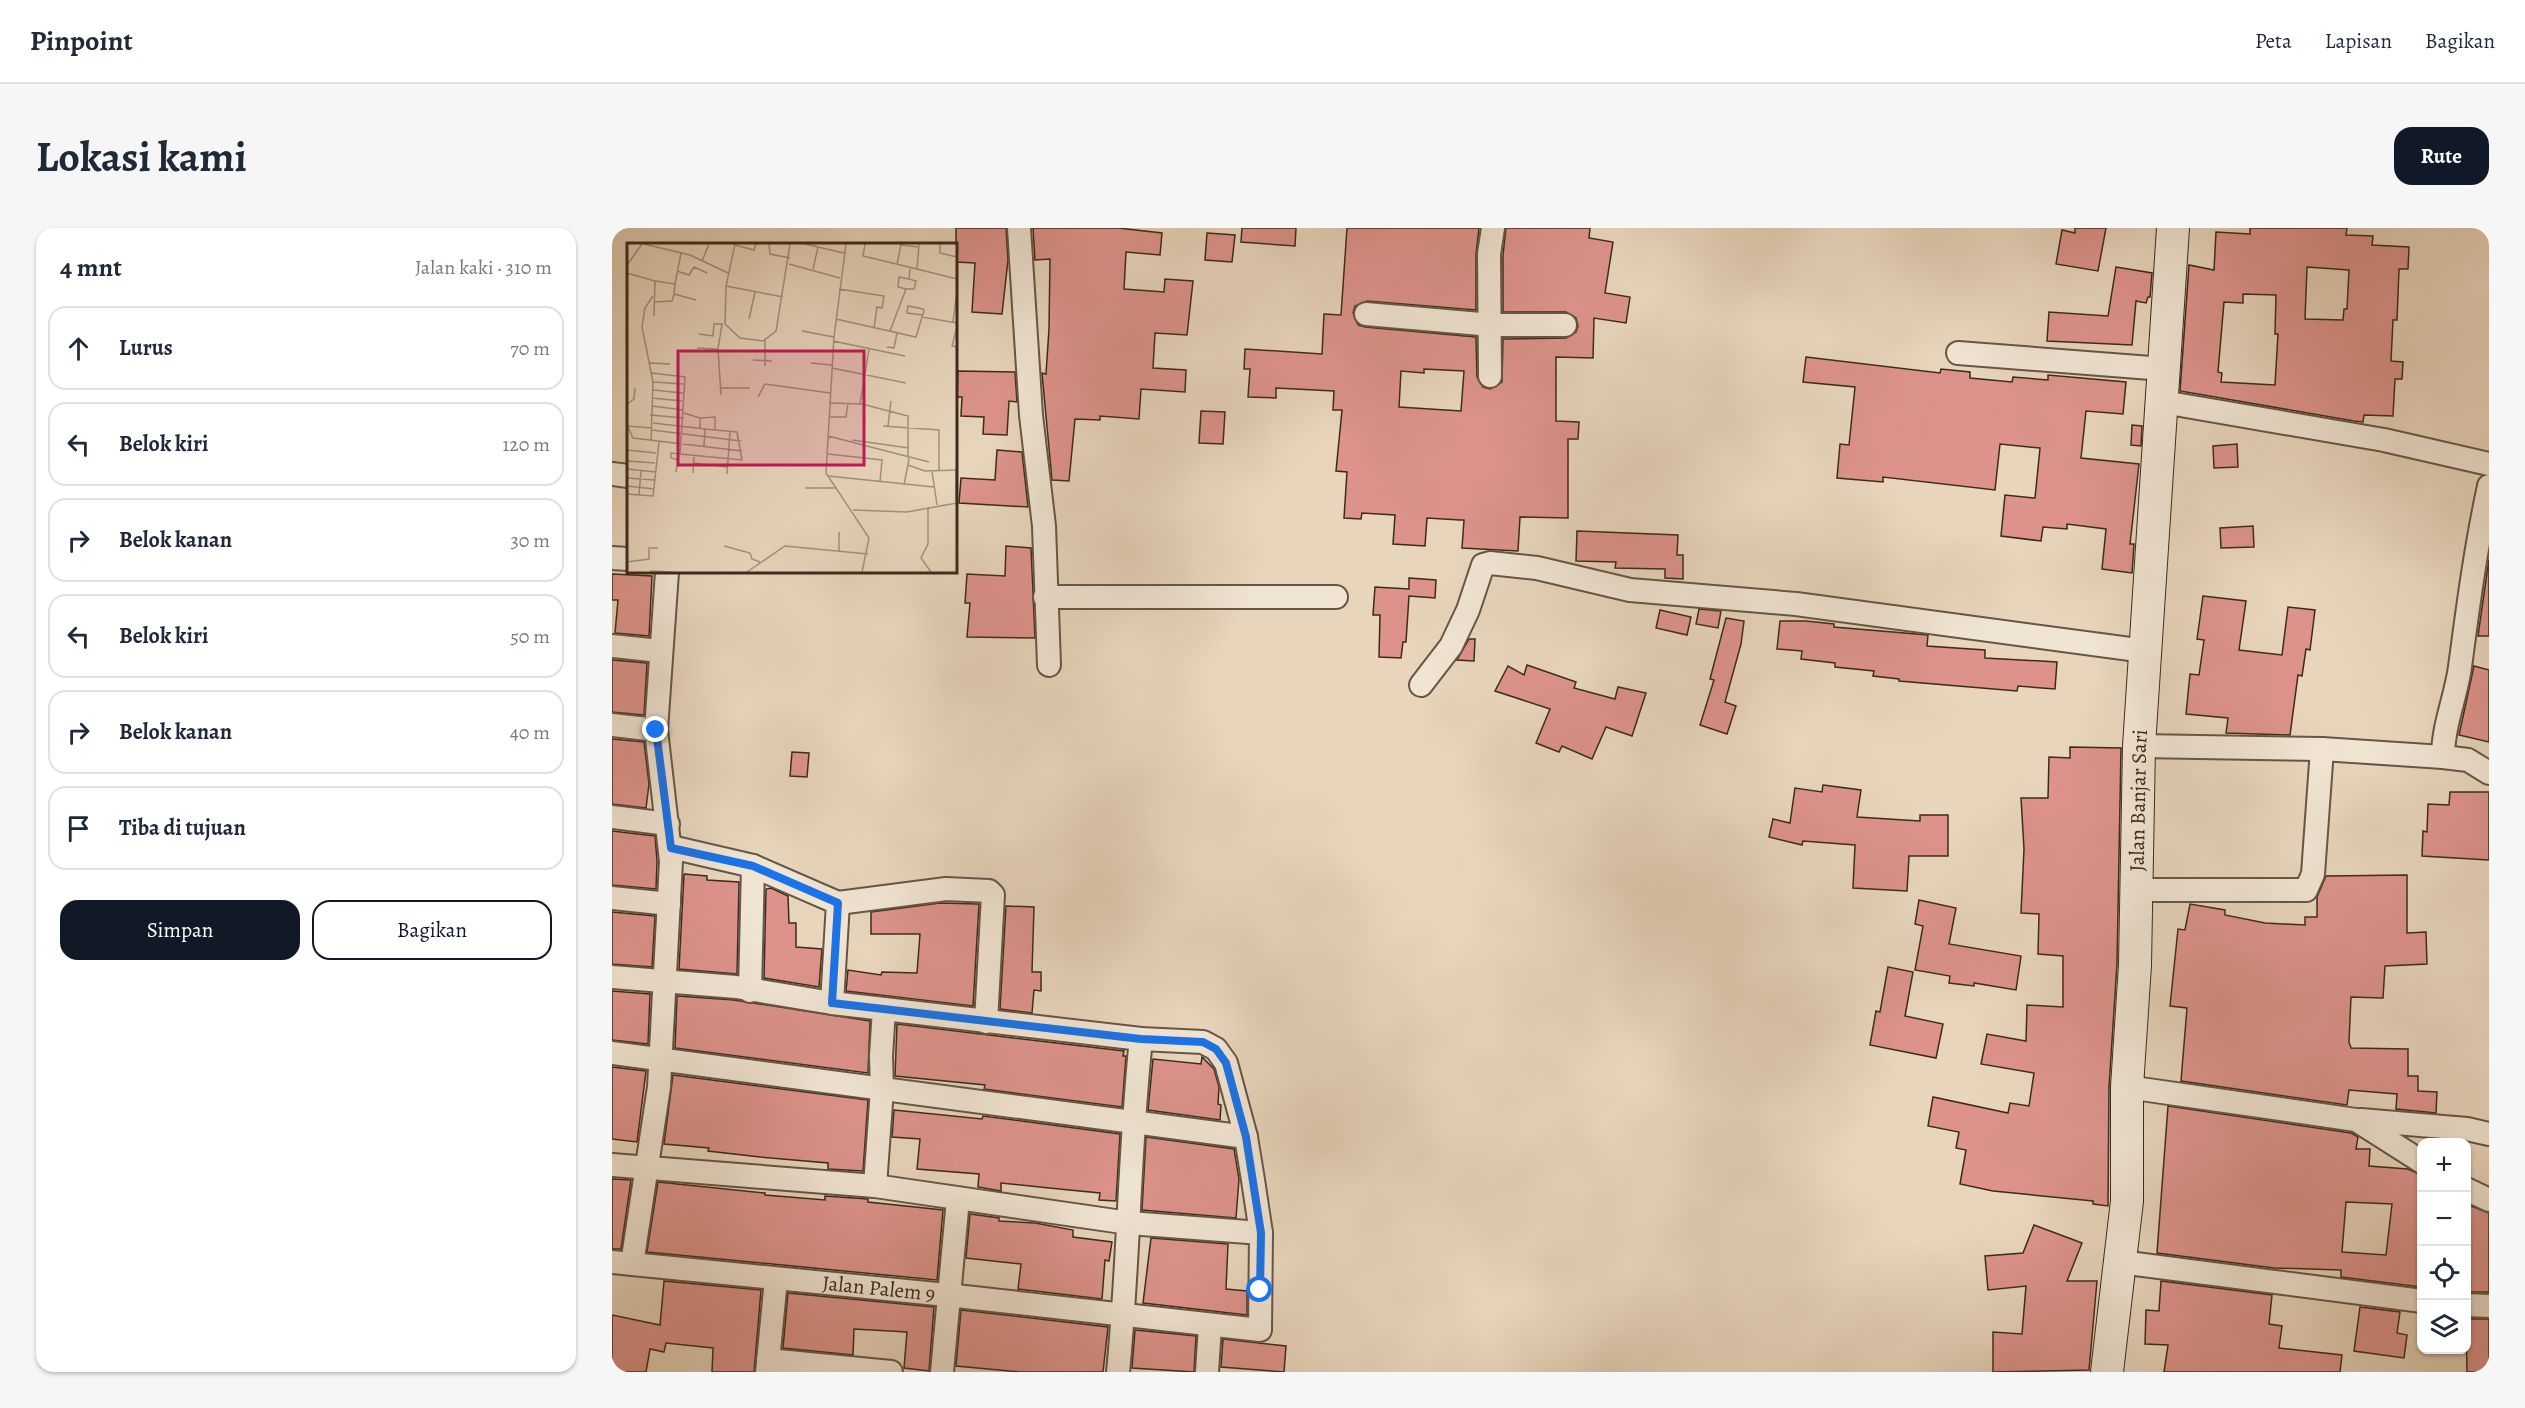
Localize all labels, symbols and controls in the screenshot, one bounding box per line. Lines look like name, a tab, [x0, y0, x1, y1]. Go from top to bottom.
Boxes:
text: Pinpoint	[30, 22, 133, 60]
text: Peta	[2255, 27, 2292, 55]
text: Lapisan	[2325, 27, 2392, 55]
text: Bagikan	[2425, 27, 2495, 55]
button: Rute	[2394, 127, 2489, 185]
text: Lokasi kami	[36, 128, 247, 185]
inset map	[627, 243, 957, 573]
text: 4 mnt	[60, 250, 122, 285]
text: Jalan kaki · 310 m	[415, 254, 552, 281]
icon: ahead	[62, 332, 95, 365]
text: Lurus	[119, 333, 173, 363]
text: 70 m	[510, 335, 550, 362]
icon: left	[62, 428, 95, 461]
text: Belok kiri	[119, 429, 208, 459]
text: 120 m	[502, 431, 550, 458]
icon: right	[62, 524, 95, 557]
text: Belok kanan	[119, 525, 232, 555]
text: 30 m	[510, 527, 550, 554]
icon: left	[62, 620, 95, 653]
text: Belok kiri	[119, 621, 208, 651]
text: 50 m	[510, 623, 550, 650]
icon: right	[62, 716, 95, 749]
route end	[642, 716, 668, 742]
text: Belok kanan	[119, 717, 232, 747]
text: 40 m	[510, 719, 550, 746]
street label: Jalan Banjar Sari	[2123, 728, 2154, 872]
icon: arrive	[62, 812, 95, 845]
text: Tiba di tujuan	[119, 813, 246, 843]
button: Simpan	[60, 900, 300, 960]
button: Bagikan	[312, 900, 552, 960]
map controls	[2417, 1138, 2471, 1354]
button: +	[2417, 1138, 2471, 1192]
button: −	[2417, 1192, 2471, 1246]
button: locate	[2417, 1246, 2471, 1300]
street label: Jalan Palem 9	[821, 1269, 937, 1308]
route start	[1246, 1276, 1272, 1302]
button: layers	[2417, 1300, 2471, 1354]

